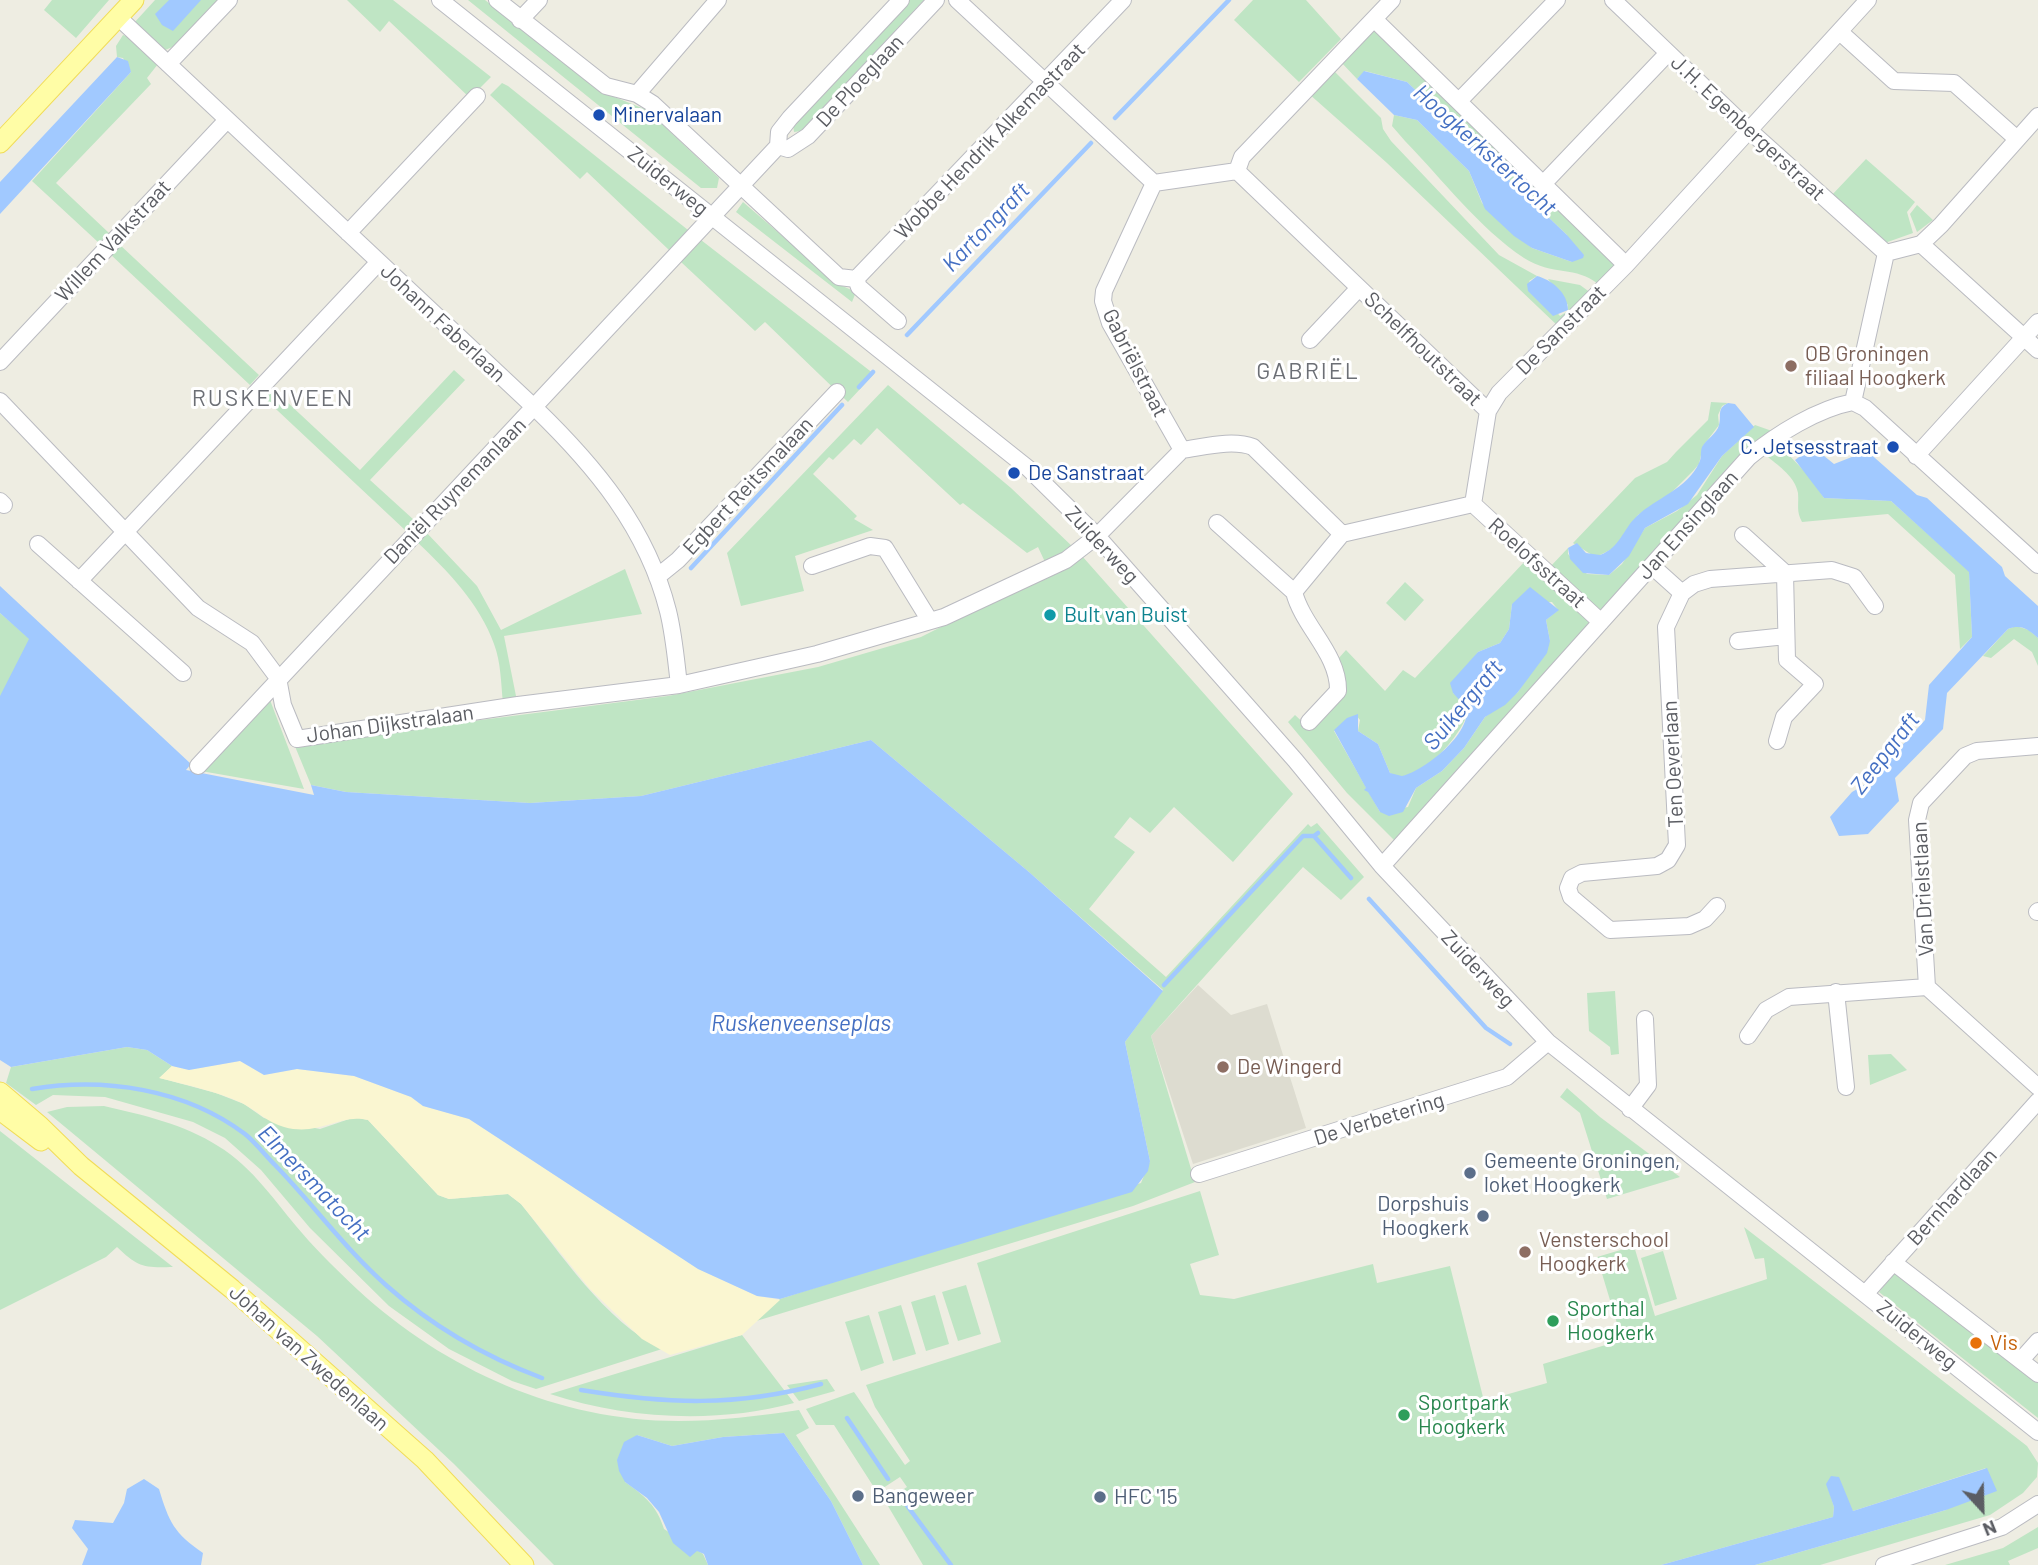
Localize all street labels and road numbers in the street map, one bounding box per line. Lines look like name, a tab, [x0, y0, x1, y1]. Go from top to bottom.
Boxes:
street label: De Ploeglaan	[811, 30, 909, 132]
street label: Wobbe Hendrik Alkemastraat	[889, 37, 1091, 245]
street label: J.H. Egenbergerstraat	[1665, 50, 1831, 206]
street label: Zuiderweg	[623, 141, 713, 221]
street label: Willem Valkstraat	[50, 175, 176, 307]
street label: Johann Faberlaan	[375, 258, 511, 388]
street label: De Sanstraat	[1511, 280, 1611, 380]
street label: Schelfhoutstraat	[1359, 287, 1487, 411]
street label: Gabriëlstraat	[1097, 305, 1173, 421]
street label: Egbert Reitsmalaan	[678, 412, 818, 560]
street label: Daniël Ruynemanlaan	[379, 413, 531, 569]
street label: Jan Ensinglaan	[1632, 465, 1744, 585]
street label: Zuiderweg	[1060, 501, 1144, 589]
street label: Roelofsstraat	[1483, 513, 1591, 613]
street label: Johan Dijkstralaan	[305, 700, 475, 748]
street label: Ten Oeverlaan	[1657, 700, 1689, 828]
street label: Van Drielstlaan	[1907, 821, 1939, 957]
street label: Zuiderweg	[1436, 925, 1520, 1013]
street label: De Verbetering	[1311, 1087, 1447, 1151]
street label: Bernhardlaan	[1902, 1143, 2002, 1251]
street label: Johan van Zwedenlaan	[224, 1280, 394, 1436]
street label: Zuiderweg	[1872, 1295, 1962, 1375]

